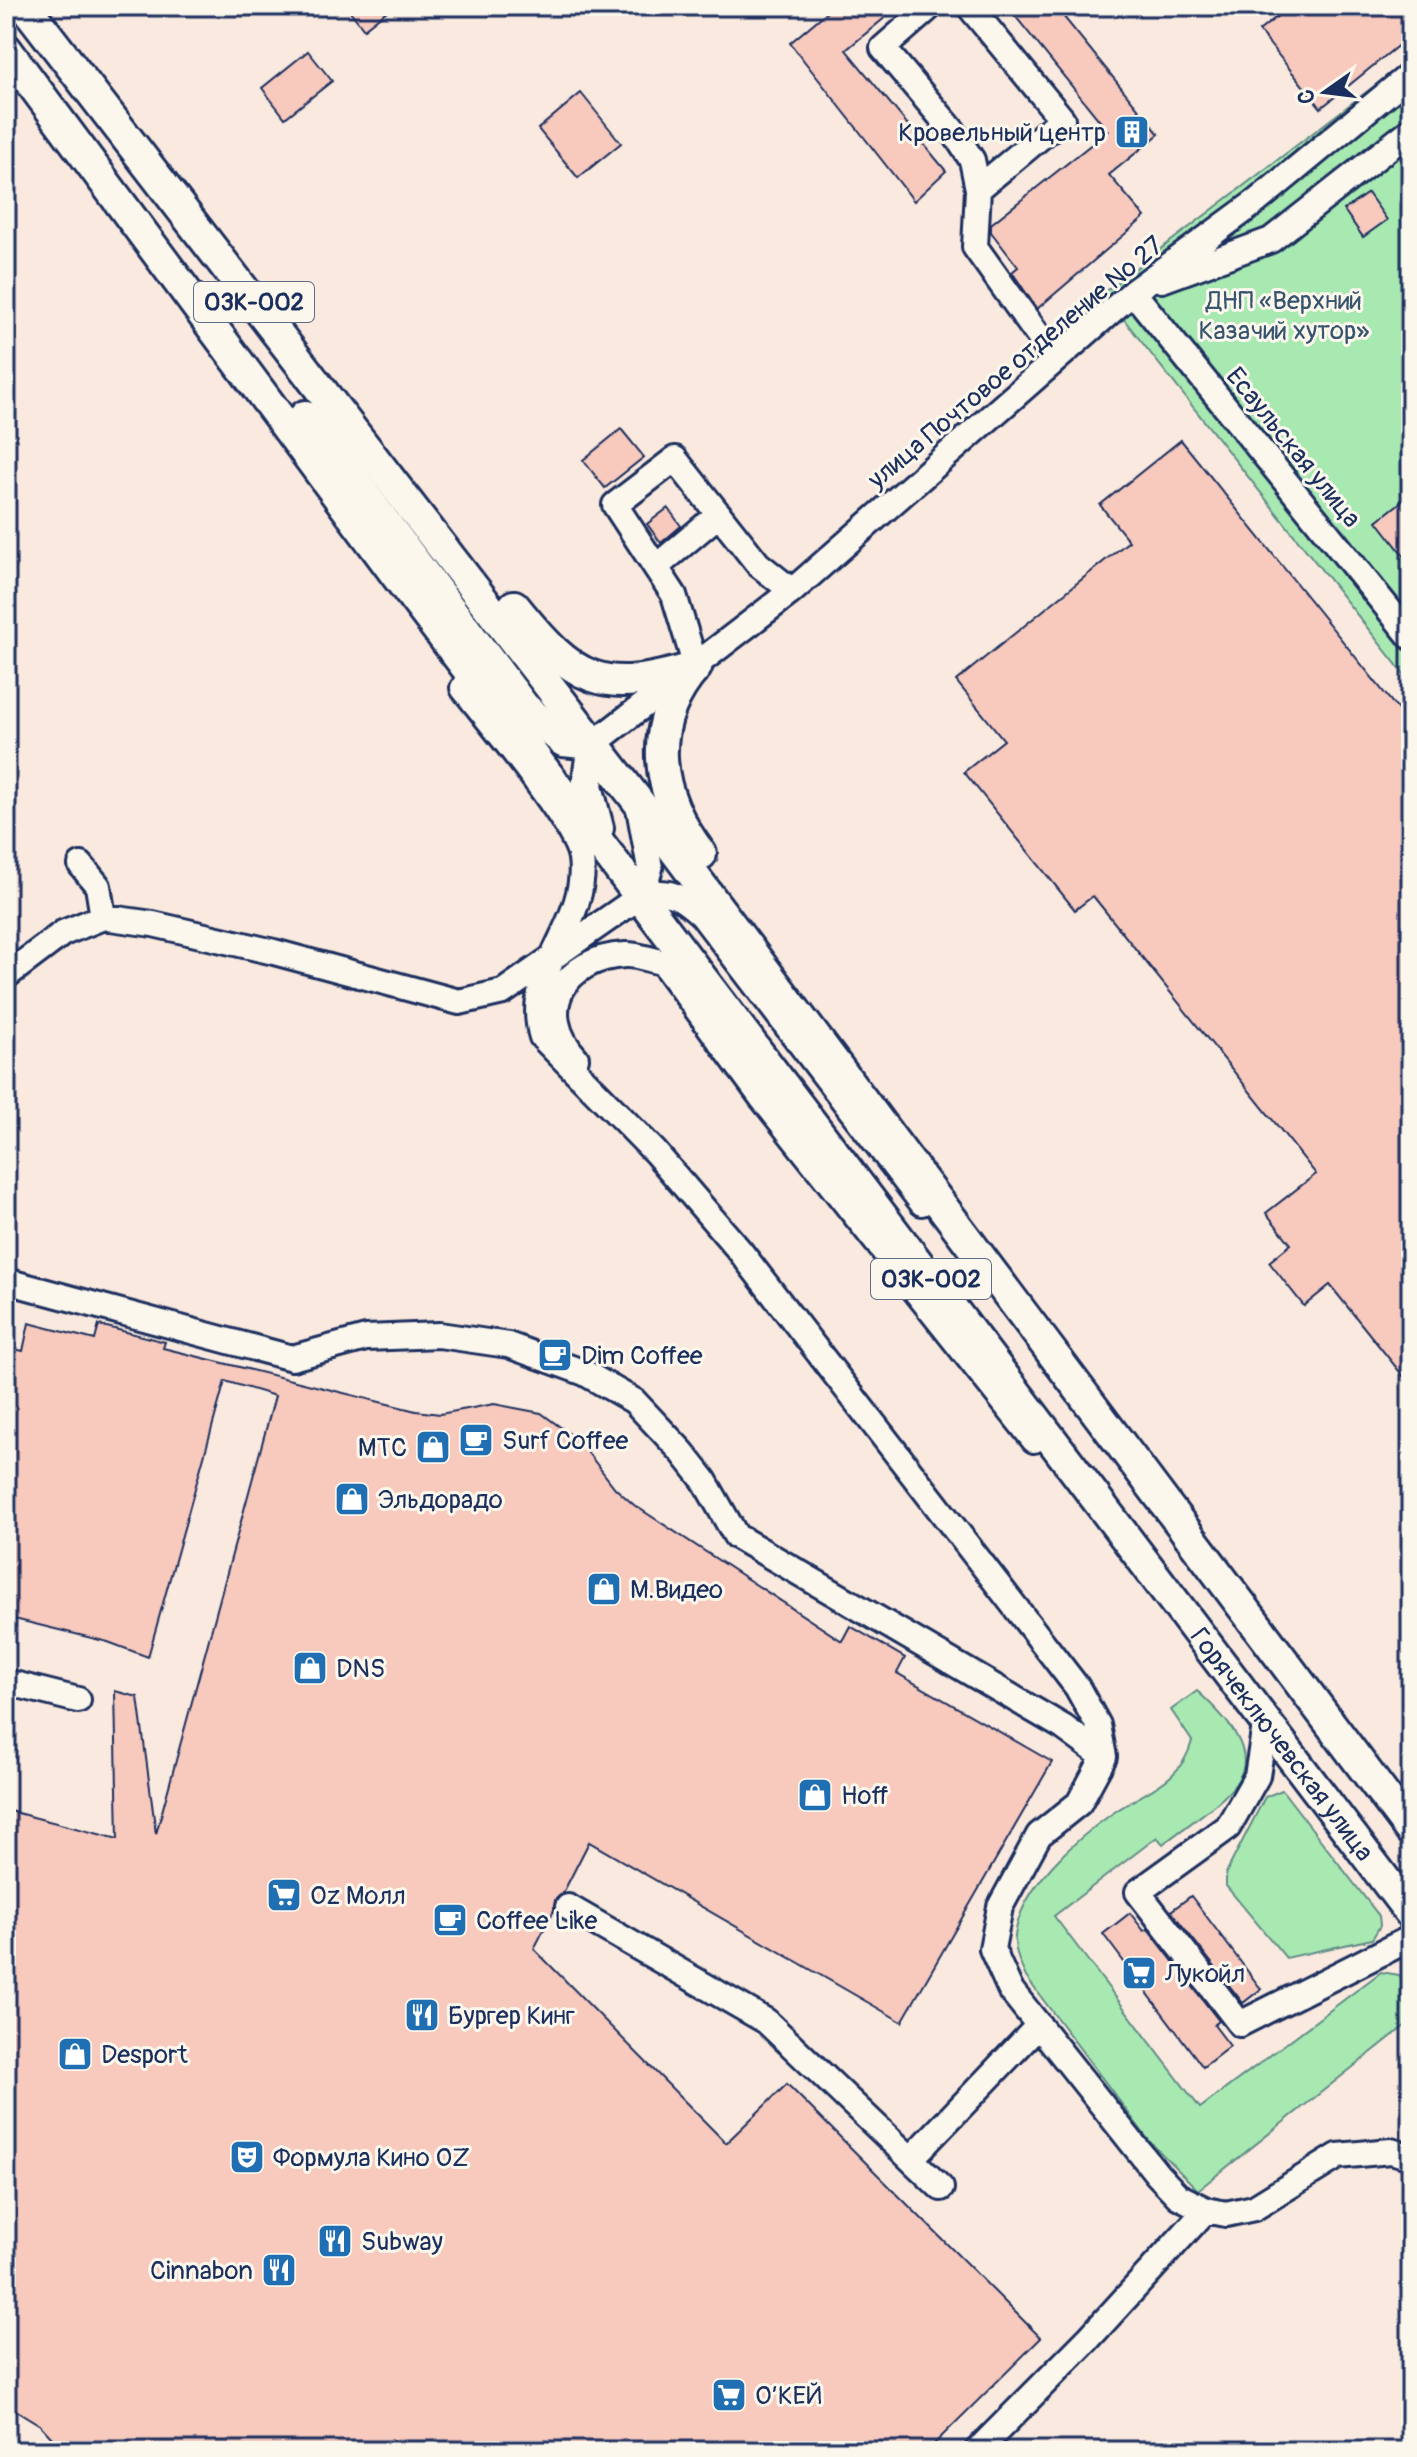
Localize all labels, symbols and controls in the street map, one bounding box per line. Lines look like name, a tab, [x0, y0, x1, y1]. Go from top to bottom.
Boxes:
north arrow	[1285, 52, 1365, 132]
text: С	[1291, 86, 1322, 107]
building icon: Кровельный центр	[1113, 113, 1151, 151]
place label: Кровельный центр	[898, 117, 1106, 149]
street label: улица Почтовое отделение № 27	[861, 230, 1170, 496]
road number: 03К-002	[194, 282, 314, 322]
park label: ДНП «Верхний Казачий хутор»	[1198, 285, 1370, 347]
street label: Есаульская улица	[1219, 361, 1368, 534]
road number: 03К-002	[871, 1259, 991, 1299]
cafe icon: Dim Coffee	[536, 1336, 574, 1374]
place label: Dim Coffee	[581, 1340, 703, 1372]
cafe icon: Surf Coffee	[457, 1421, 495, 1459]
place label: Surf Coffee	[502, 1425, 629, 1457]
shop icon: МТС	[414, 1428, 452, 1466]
place label: МТС	[358, 1432, 407, 1464]
shop icon: Эльдорадо	[333, 1480, 371, 1518]
place label: Эльдорадо	[378, 1484, 503, 1516]
shop icon: М.Видео	[585, 1570, 623, 1608]
place label: М.Видео	[630, 1574, 723, 1606]
street label: Горячеключевская улица	[1183, 1622, 1380, 1868]
shop icon: DNS	[291, 1649, 329, 1687]
place label: DNS	[336, 1653, 385, 1685]
shop icon: Hoff	[796, 1776, 834, 1814]
place label: Hoff	[841, 1780, 888, 1812]
supermarket icon: Oz Молл	[265, 1876, 303, 1914]
place label: Oz Молл	[310, 1880, 406, 1912]
cafe icon: Coffee Like	[431, 1901, 469, 1939]
place label: Coffee Like	[476, 1905, 597, 1937]
supermarket icon: Лукойл	[1120, 1954, 1158, 1992]
place label: Лукойл	[1164, 1958, 1245, 1990]
restaurant icon: Бургер Кинг	[403, 1996, 441, 2034]
place label: Бургер Кинг	[448, 2000, 575, 2032]
shop icon: Desport	[56, 2035, 94, 2073]
place label: Desport	[101, 2039, 188, 2071]
theatre icon: Формула Кино OZ	[228, 2138, 266, 2176]
place label: Формула Кино OZ	[273, 2142, 470, 2174]
restaurant icon: Subway	[316, 2222, 354, 2260]
place label: Subway	[361, 2226, 443, 2258]
restaurant icon: Cinnabon	[260, 2251, 298, 2289]
place label: Cinnabon	[150, 2255, 253, 2287]
supermarket icon: О’КЕЙ	[710, 2376, 748, 2414]
place label: О’КЕЙ	[755, 2380, 822, 2412]

